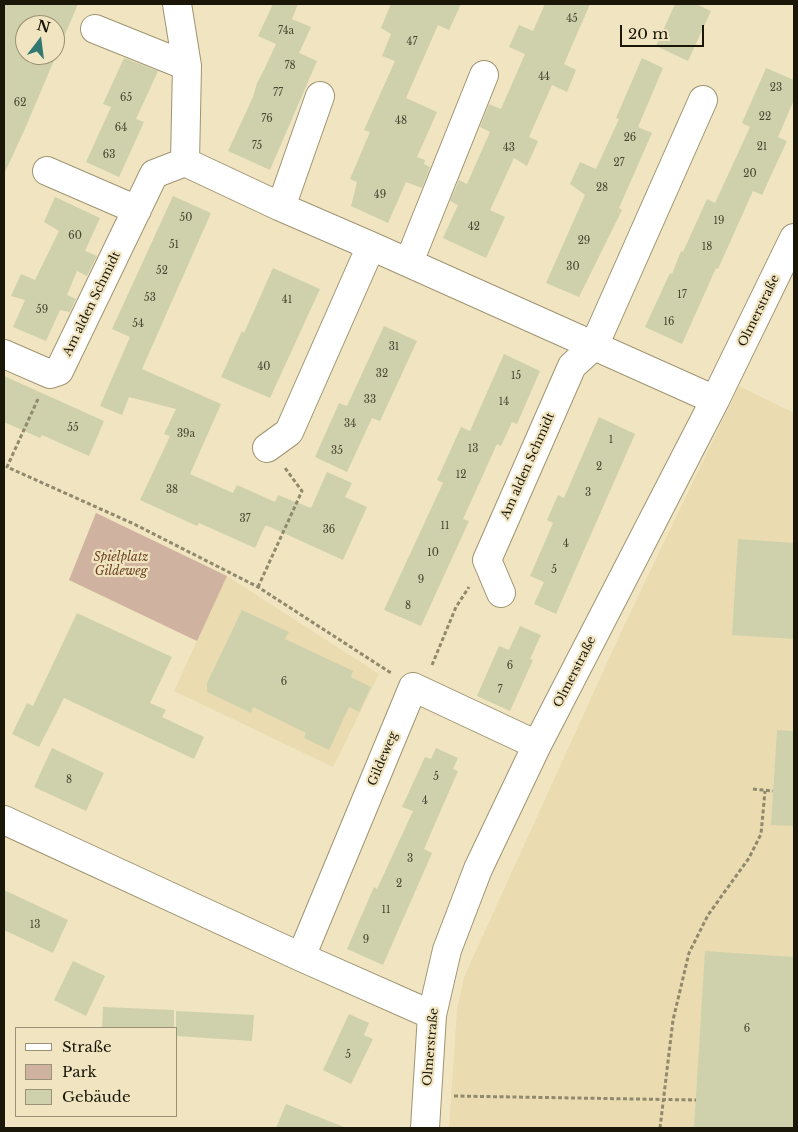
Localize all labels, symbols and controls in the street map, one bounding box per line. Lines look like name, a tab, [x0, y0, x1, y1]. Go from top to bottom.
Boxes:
house number: 45	[566, 13, 578, 25]
north arrow	[15, 15, 65, 65]
scale bar	[623, 15, 707, 47]
text: N	[35, 16, 52, 37]
text: 20 m	[628, 24, 668, 43]
house number: 74a	[278, 25, 294, 37]
house number: 47	[407, 36, 417, 48]
house number: 78	[284, 60, 296, 72]
house number: 44	[538, 71, 550, 83]
house number: 23	[770, 82, 782, 94]
house number: 77	[273, 87, 283, 99]
house number: 65	[120, 92, 132, 104]
house number: 62	[14, 97, 26, 109]
house number: 22	[759, 111, 771, 123]
house number: 76	[261, 113, 273, 125]
house number: 48	[395, 115, 407, 127]
house number: 64	[115, 122, 127, 134]
house number: 26	[624, 132, 636, 144]
house number: 75	[252, 140, 262, 152]
house number: 21	[757, 141, 767, 153]
house number: 43	[503, 142, 515, 154]
house number: 63	[103, 149, 115, 161]
house number: 27	[613, 157, 625, 169]
house number: 20	[743, 168, 757, 180]
house number: 28	[596, 182, 608, 194]
house number: 49	[374, 189, 386, 201]
house number: 50	[180, 212, 192, 224]
house number: 19	[714, 215, 724, 227]
house number: 42	[468, 221, 480, 233]
house number: 60	[68, 230, 82, 242]
house number: 29	[578, 235, 590, 247]
house number: 51	[169, 239, 179, 251]
house number: 18	[702, 241, 712, 253]
street label: Am alden Schmidt	[60, 249, 124, 359]
house number: 30	[566, 261, 580, 273]
house number: 52	[156, 265, 168, 277]
street label: Olmerstraße	[735, 273, 783, 349]
house number: 17	[677, 289, 687, 301]
house number: 53	[144, 292, 156, 304]
house number: 41	[282, 294, 292, 306]
house number: 59	[36, 304, 48, 316]
house number: 16	[664, 316, 674, 328]
house number: 54	[132, 318, 144, 330]
house number: 31	[389, 341, 399, 353]
house number: 40	[258, 361, 270, 373]
house number: 32	[376, 368, 388, 380]
house number: 15	[511, 370, 521, 382]
house number: 33	[364, 394, 376, 406]
house number: 14	[499, 396, 509, 408]
street label: Am alden Schmidt	[498, 411, 558, 521]
house number: 34	[344, 418, 356, 430]
house number: 55	[67, 422, 79, 434]
house number: 39a	[177, 428, 195, 440]
house number: 1	[609, 434, 613, 446]
house number: 13	[468, 443, 478, 455]
house number: 35	[331, 445, 343, 457]
house number: 2	[596, 461, 602, 473]
house number: 12	[456, 469, 466, 481]
house number: 38	[166, 484, 178, 496]
house number: 3	[585, 487, 591, 499]
house number: 37	[239, 513, 251, 525]
house number: 11	[441, 520, 449, 532]
house number: 36	[323, 524, 335, 536]
house number: 4	[563, 538, 569, 550]
house number: 10	[427, 547, 439, 559]
park label: Spielplatz Gildeweg	[93, 551, 149, 579]
house number: 5	[551, 564, 557, 576]
house number: 9	[418, 574, 424, 586]
house number: 8	[405, 600, 411, 612]
street label: Olmerstraße	[551, 634, 599, 710]
house number: 6	[507, 660, 513, 672]
house number: 6	[281, 676, 287, 688]
house number: 7	[497, 684, 503, 696]
street label: Gildeweg	[365, 730, 401, 788]
house number: 5	[433, 771, 439, 783]
house number: 8	[66, 774, 72, 786]
house number: 4	[422, 795, 428, 807]
house number: 3	[407, 853, 413, 865]
house number: 2	[396, 878, 402, 890]
house number: 11	[382, 904, 390, 916]
house number: 13	[30, 919, 40, 931]
house number: 9	[363, 934, 369, 946]
street label: Olmerstraße	[420, 1008, 442, 1086]
house number: 6	[744, 1023, 750, 1035]
legend	[15, 1027, 178, 1117]
text: Straße	[62, 1037, 112, 1056]
house number: 5	[345, 1049, 351, 1061]
text: Park	[62, 1062, 97, 1081]
text: Gebäude	[62, 1087, 131, 1106]

